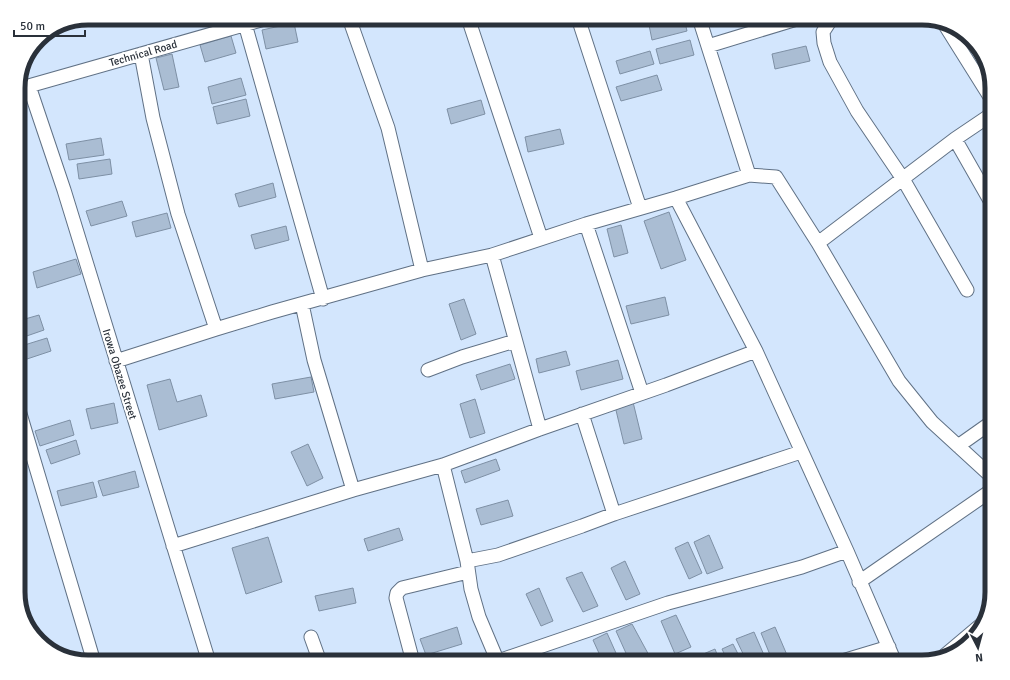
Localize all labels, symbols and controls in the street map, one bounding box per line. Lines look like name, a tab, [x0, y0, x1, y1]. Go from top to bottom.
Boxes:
scale bar	[14, 12, 85, 38]
text: 50 m	[20, 19, 45, 34]
street label: Technical Road	[108, 38, 179, 69]
street label: Irowa Obazee Street	[100, 327, 140, 421]
north arrow	[958, 628, 998, 668]
text: N	[975, 651, 983, 664]

